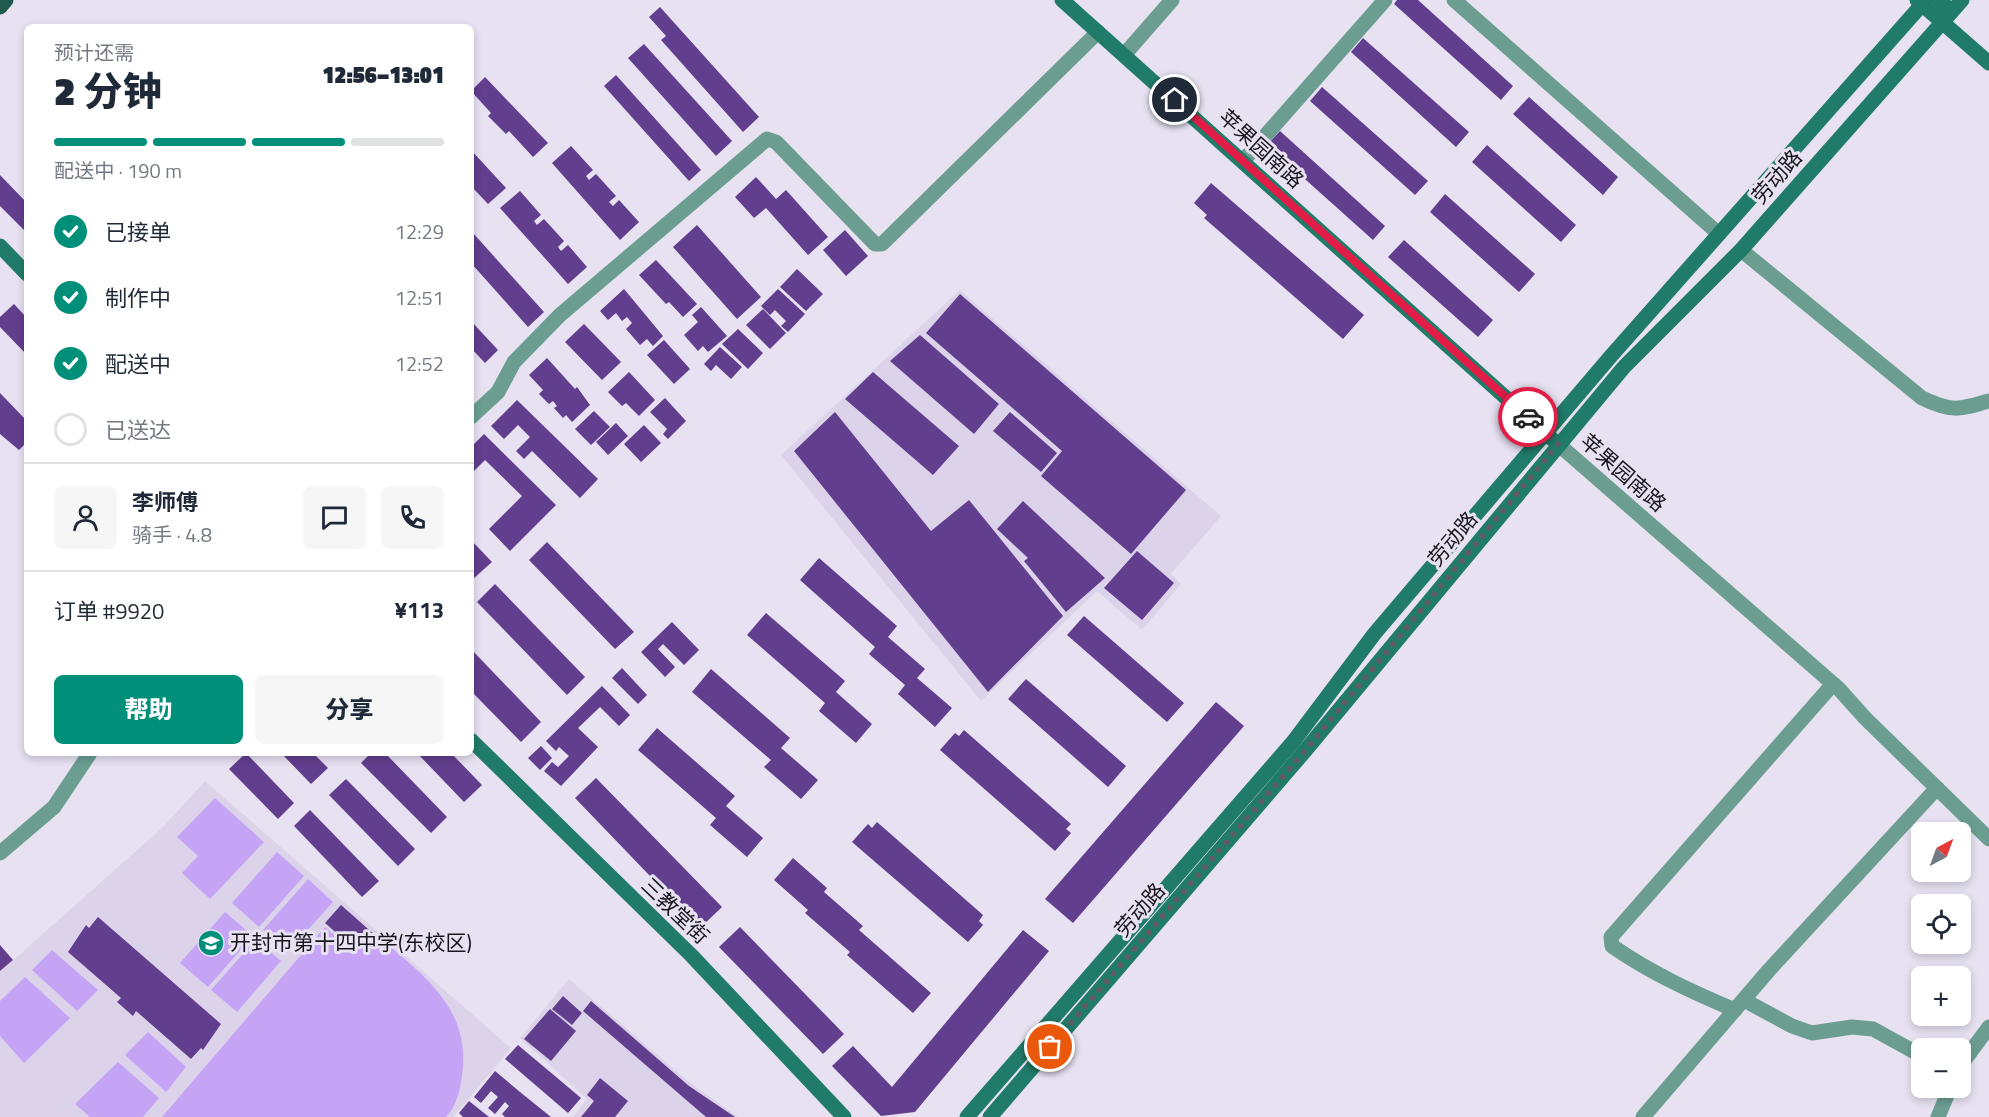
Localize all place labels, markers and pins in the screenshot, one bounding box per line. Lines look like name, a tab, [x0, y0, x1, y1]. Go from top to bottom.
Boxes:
pin	[1149, 74, 1200, 125]
place label: 开封市第十四中学(东校区)	[230, 926, 472, 958]
school or university icon: 开封市第十四中学(东校区)	[196, 928, 226, 958]
pin	[1024, 1021, 1075, 1072]

